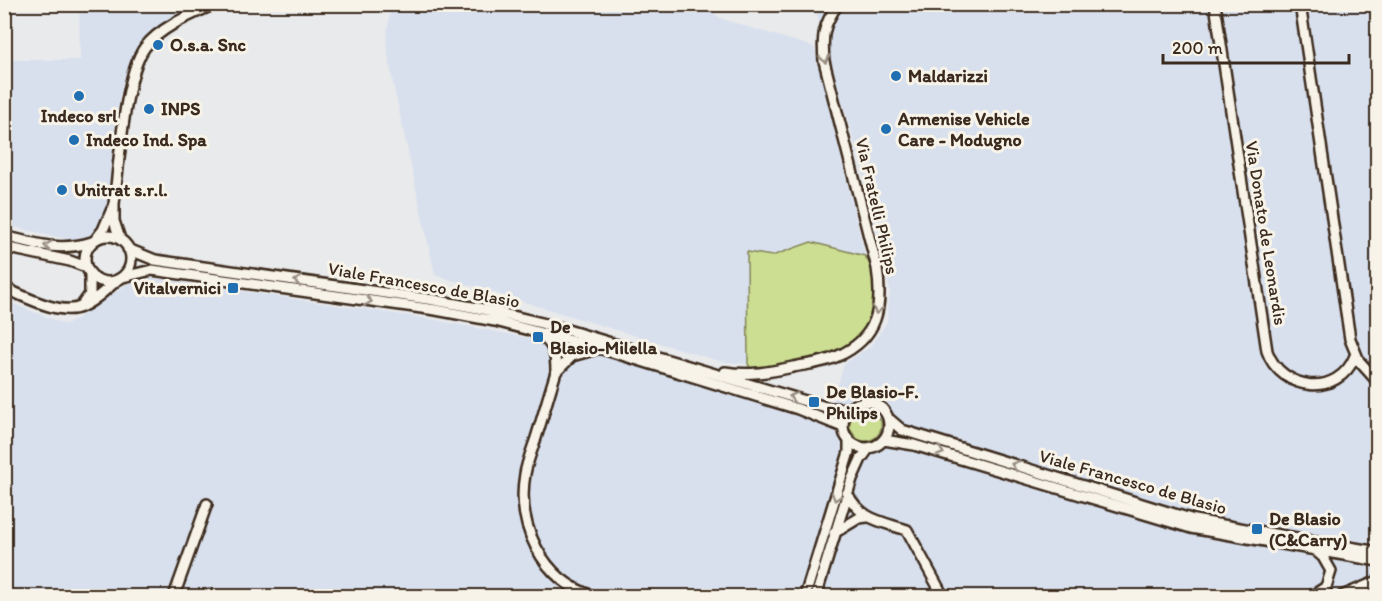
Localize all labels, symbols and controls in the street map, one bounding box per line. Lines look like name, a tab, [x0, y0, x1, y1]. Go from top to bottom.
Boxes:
scale bar	[1163, 27, 1349, 65]
place label: O.s.a. Snc	[170, 34, 246, 56]
text: 200 m	[1172, 37, 1223, 59]
marker: O.s.a. Snc	[151, 38, 165, 52]
one-way arrow	[818, 54, 831, 64]
place label: Maldarizzi	[908, 65, 988, 87]
marker: Maldarizzi	[889, 69, 903, 83]
marker: Indeco srl	[72, 89, 86, 103]
place label: INPS	[161, 98, 200, 120]
marker: INPS	[142, 102, 156, 116]
place label: Indeco srl	[41, 105, 118, 127]
place label: Armenise Vehicle Care - Modugno	[897, 108, 1030, 151]
marker: Armenise Vehicle Care - Modugno	[879, 122, 893, 136]
place label: Indeco Ind. Spa	[86, 129, 207, 151]
marker: Indeco Ind. Spa	[67, 133, 81, 147]
street label: Via Fratelli Philips	[851, 136, 903, 276]
street label: Via Donato de Leonardis	[1241, 139, 1291, 327]
place label: Unitrat s.r.l.	[74, 179, 168, 201]
marker: Unitrat s.r.l.	[55, 183, 69, 197]
one-way arrow	[44, 240, 53, 252]
street label: Viale Francesco de Blasio	[326, 257, 522, 313]
one-way arrow	[293, 275, 302, 287]
place label: Vitalvernici	[134, 277, 221, 299]
marker: Vitalvernici	[226, 281, 240, 295]
one-way arrow	[363, 294, 373, 306]
one-way arrow	[872, 305, 885, 315]
place label: De Blasio-Milella	[550, 316, 658, 359]
marker: De Blasio-Milella	[531, 330, 545, 344]
place label: De Blasio-F. Philips	[826, 381, 919, 424]
one-way arrow	[788, 392, 799, 404]
marker: De Blasio-F. Philips	[807, 395, 821, 409]
one-way arrow	[935, 445, 945, 457]
street label: Viale Francesco de Blasio	[1037, 445, 1229, 519]
one-way arrow	[1010, 460, 1021, 472]
one-way arrow	[831, 491, 843, 502]
place label: De Blasio (C&Carry)	[1269, 508, 1347, 551]
marker: De Blasio (C&Carry)	[1250, 522, 1264, 536]

